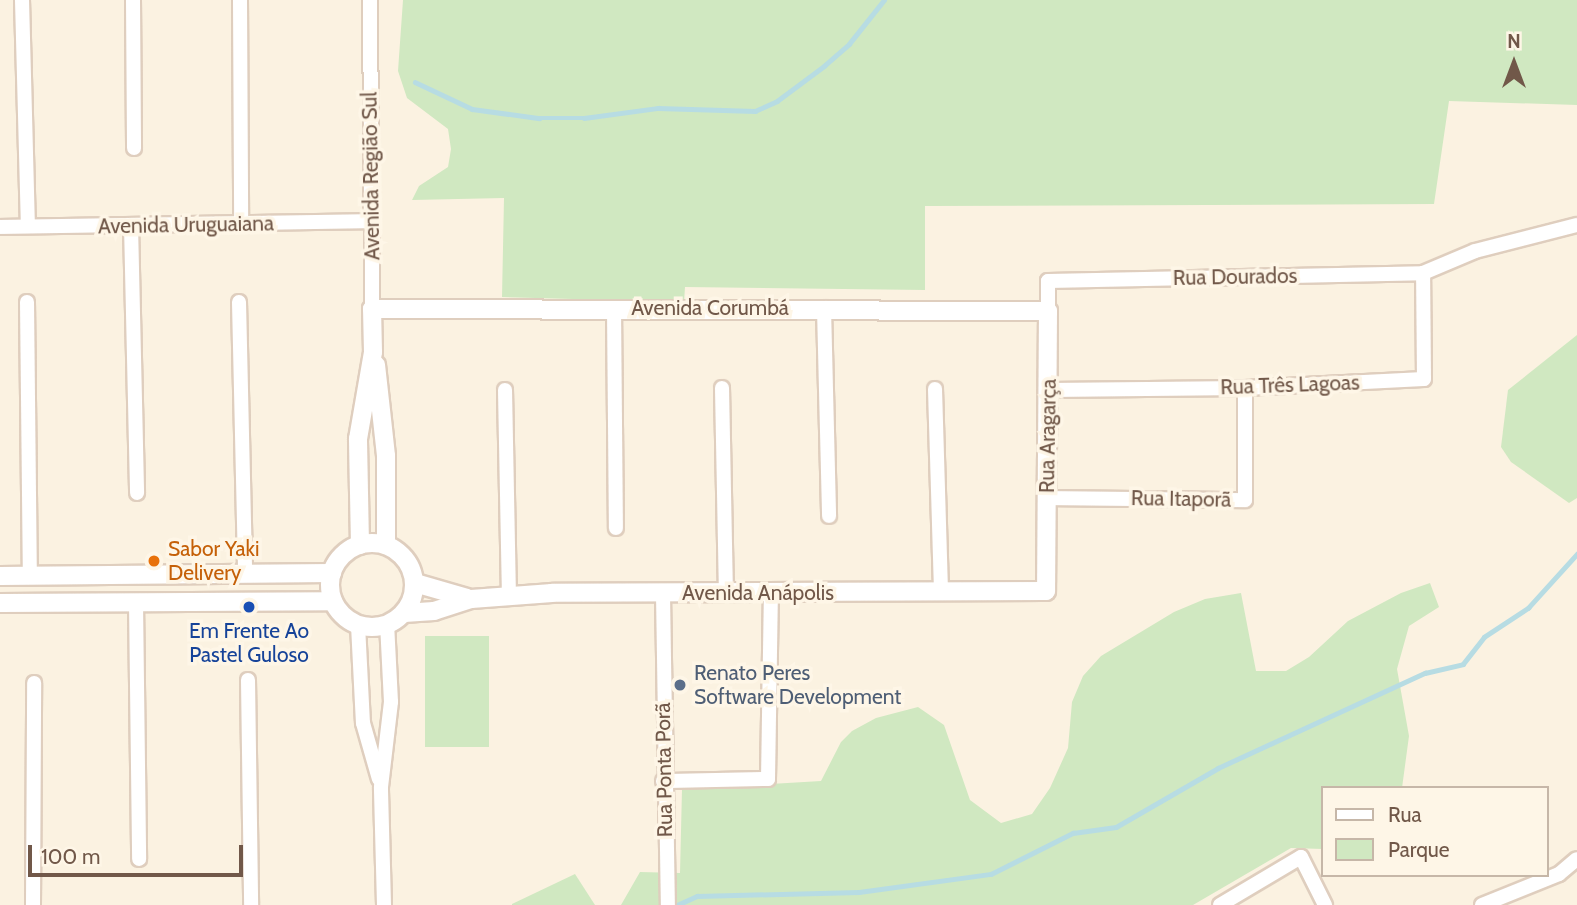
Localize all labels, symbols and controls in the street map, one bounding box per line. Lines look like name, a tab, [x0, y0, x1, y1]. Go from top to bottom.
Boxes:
north arrow	[1479, 28, 1549, 98]
text: N	[1507, 30, 1521, 53]
street label: Avenida Região Sul	[357, 92, 385, 260]
street label: Avenida Uruguaiana	[98, 211, 274, 239]
street label: Rua Dourados	[1173, 263, 1297, 291]
street label: Avenida Corumbá	[631, 295, 789, 321]
street label: Rua Três Lagoas	[1220, 370, 1360, 400]
street label: Rua Aragarça	[1034, 379, 1062, 493]
street label: Rua Itaporã	[1131, 486, 1231, 512]
place label: Sabor Yaki Delivery	[168, 536, 259, 586]
marker: Sabor Yaki Delivery	[146, 553, 162, 569]
street label: Avenida Anápolis	[682, 580, 834, 606]
marker: Em Frente Ao Pastel Guloso	[241, 599, 257, 615]
place label: Em Frente Ao Pastel Guloso	[189, 618, 309, 668]
place label: Renato Peres Software Development	[694, 660, 901, 710]
marker: Renato Peres Software Development	[672, 677, 688, 693]
street label: Rua Ponta Porã	[650, 702, 678, 838]
legend	[1322, 786, 1549, 877]
text: Rua	[1388, 802, 1422, 827]
scale bar	[32, 832, 247, 876]
text: Parque	[1388, 837, 1450, 862]
text: 100 m	[41, 844, 100, 869]

